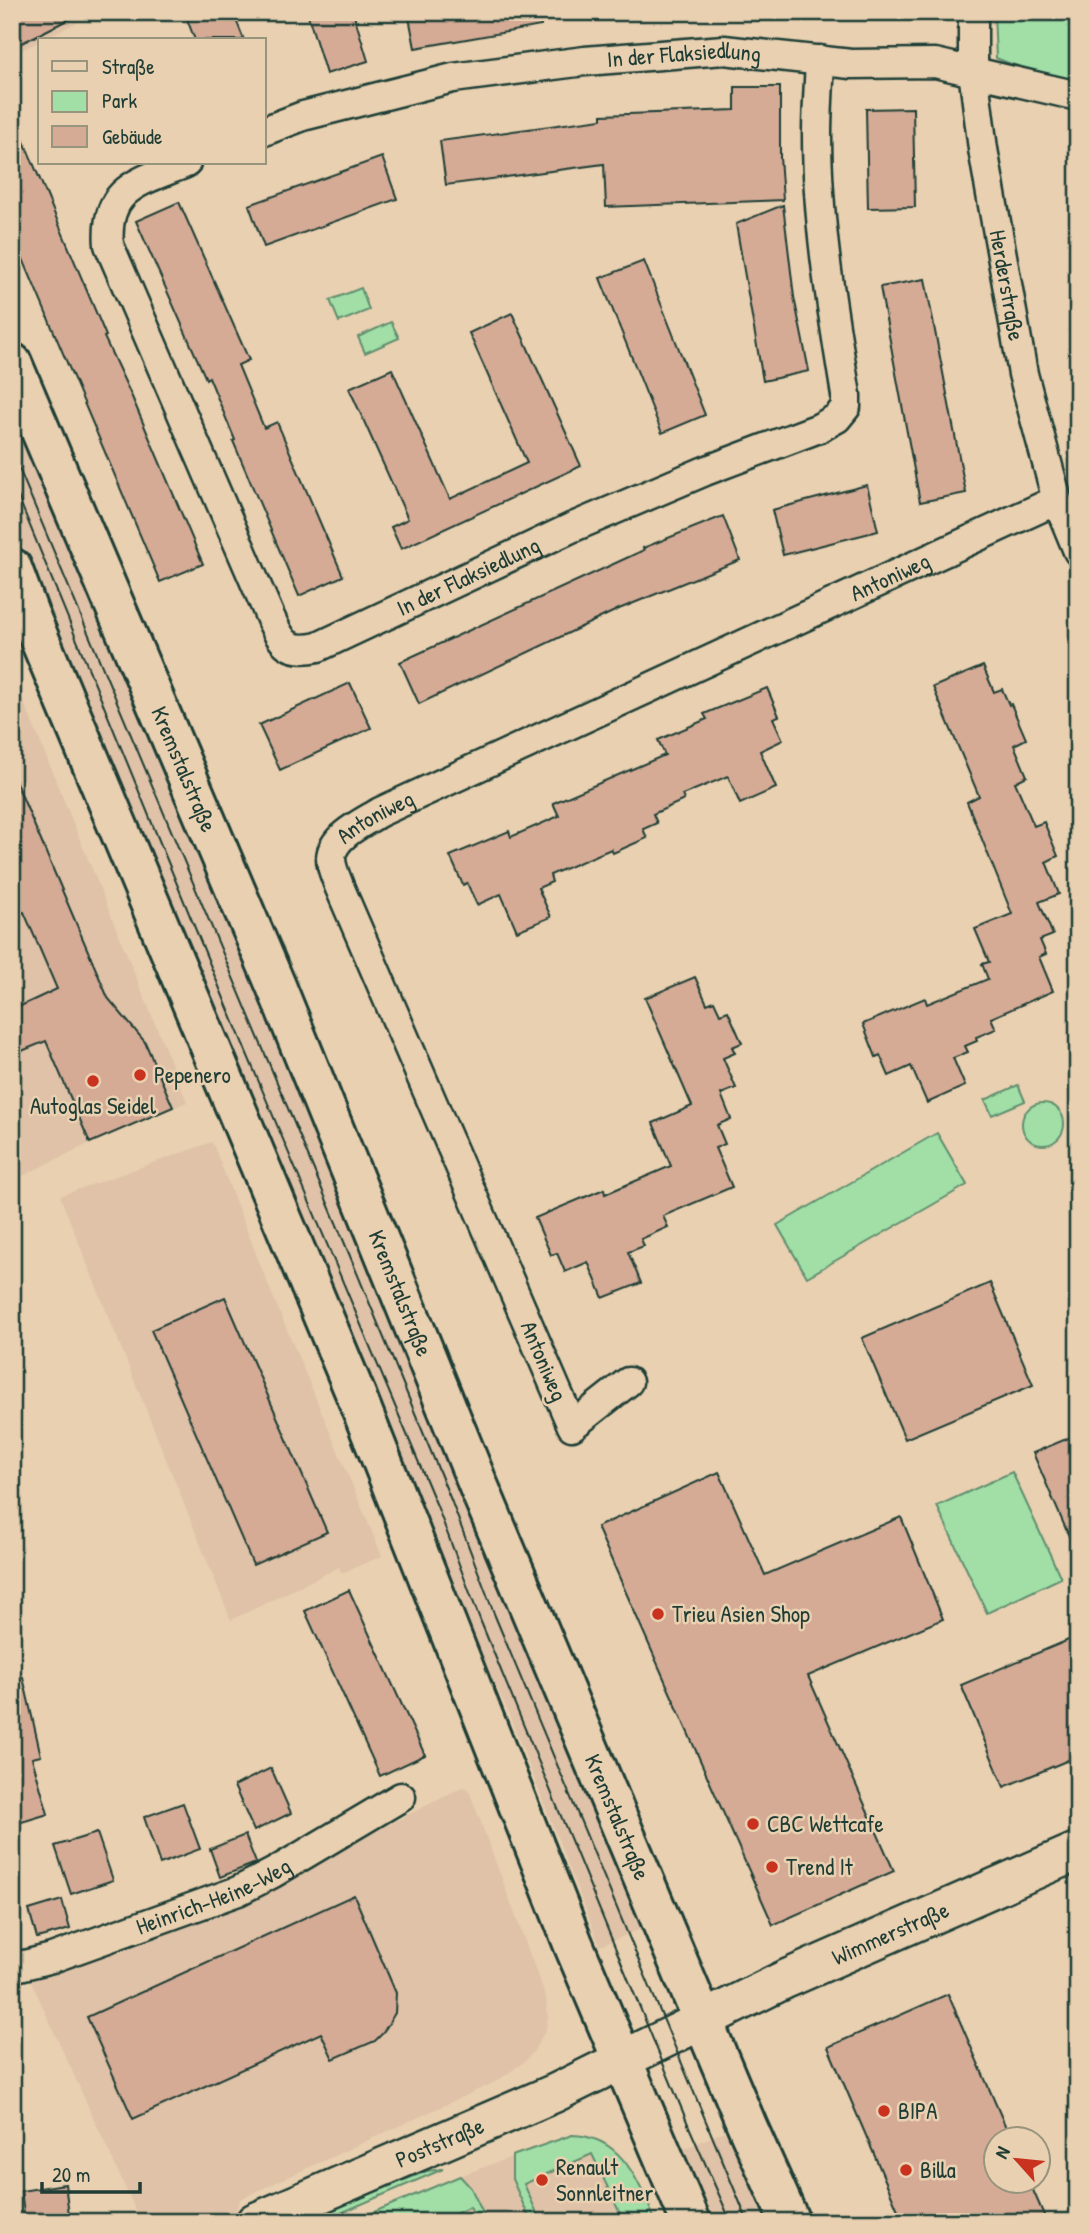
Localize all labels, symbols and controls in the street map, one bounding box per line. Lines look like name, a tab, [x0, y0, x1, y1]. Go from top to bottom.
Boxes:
street label: In der Flaksiedlung	[606, 34, 763, 74]
legend	[38, 38, 266, 164]
text: Straße	[102, 52, 155, 81]
text: Park	[102, 86, 137, 115]
text: Gebäude	[102, 122, 162, 151]
street label: Herderstraße	[983, 227, 1033, 343]
street label: In der Flaksiedlung	[391, 529, 545, 623]
street label: Antoniweg	[845, 545, 935, 608]
street label: Kremstalstraße	[144, 701, 225, 836]
street label: Antoniweg	[329, 782, 419, 850]
place label: Pepenero	[154, 1059, 231, 1090]
marker: Pepenero	[132, 1067, 148, 1083]
marker: Autoglas Seidel	[85, 1073, 101, 1089]
place label: Autoglas Seidel	[30, 1090, 157, 1121]
street label: Kremstalstraße	[361, 1225, 440, 1361]
street label: Antoniweg	[514, 1316, 575, 1406]
place label: Trieu Asien Shop	[672, 1598, 810, 1629]
marker: Trieu Asien Shop	[650, 1606, 666, 1622]
street label: Kremstalstraße	[578, 1749, 658, 1884]
place label: CBC Wettcafe	[767, 1808, 884, 1839]
marker: CBC Wettcafe	[745, 1816, 761, 1832]
street label: Heinrich-Heine-Weg	[132, 1850, 296, 1942]
place label: Trend It	[786, 1851, 854, 1882]
marker: Trend It	[764, 1859, 780, 1875]
street label: Wimmerstraße	[827, 1894, 953, 1972]
place label: BIPA	[898, 2095, 937, 2126]
marker: BIPA	[876, 2103, 892, 2119]
street label: Poststraße	[391, 2110, 488, 2175]
north arrow	[982, 2126, 1052, 2196]
text: N	[988, 2142, 1016, 2163]
scale bar	[42, 2150, 140, 2194]
place label: Renault Sonnleitner	[556, 2151, 654, 2208]
place label: Billa	[920, 2154, 956, 2185]
text: 20 m	[52, 2160, 90, 2189]
marker: Billa	[898, 2162, 914, 2178]
marker: Renault Sonnleitner	[534, 2172, 550, 2188]

